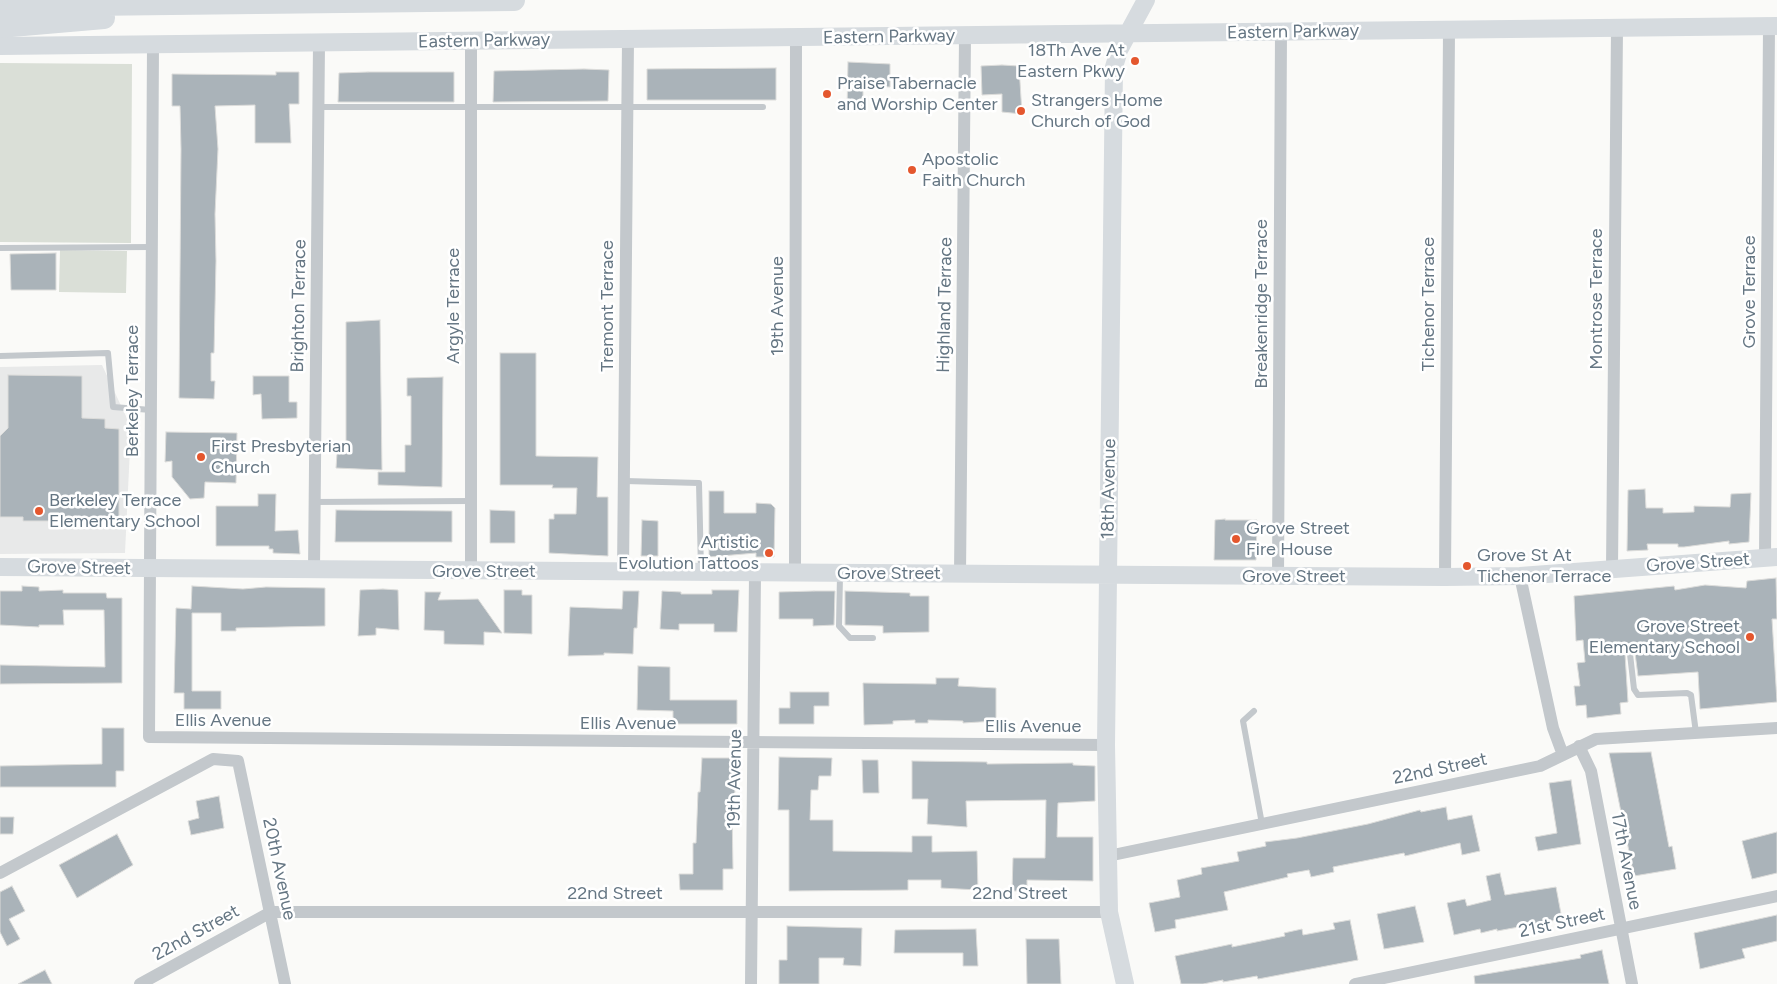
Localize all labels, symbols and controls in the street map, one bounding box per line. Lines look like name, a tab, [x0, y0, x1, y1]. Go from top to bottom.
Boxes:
street label: Eastern Parkway	[1227, 20, 1359, 44]
street label: Eastern Parkway	[823, 25, 955, 49]
street label: Eastern Parkway	[418, 29, 550, 53]
place label: 18Th Ave At Eastern Pkwy	[1017, 40, 1125, 82]
marker: 18Th Ave At Eastern Pkwy	[1129, 55, 1141, 67]
place label: Praise Tabernacle and Worship Center	[837, 73, 998, 116]
marker: Praise Tabernacle and Worship Center	[821, 88, 833, 100]
place label: Strangers Home Church of God	[1031, 90, 1163, 132]
marker: Strangers Home Church of God	[1015, 105, 1027, 117]
place label: Apostolic Faith Church	[922, 149, 1025, 192]
marker: Apostolic Faith Church	[906, 164, 918, 176]
street label: Breakenridge Terrace	[1251, 219, 1273, 389]
street label: Montrose Terrace	[1586, 228, 1608, 370]
street label: Grove Terrace	[1739, 236, 1761, 348]
street label: Highland Terrace	[933, 237, 957, 373]
street label: Tichenor Terrace	[1418, 237, 1440, 371]
street label: Brighton Terrace	[287, 239, 311, 373]
street label: Tremont Terrace	[597, 240, 619, 372]
street label: Argyle Terrace	[443, 248, 465, 364]
street label: 19th Avenue	[767, 256, 789, 356]
street label: Berkeley Terrace	[122, 325, 144, 457]
place label: First Presbyterian Church	[211, 436, 351, 478]
street label: 18th Avenue	[1097, 438, 1121, 540]
marker: First Presbyterian Church	[195, 451, 207, 463]
place label: Berkeley Terrace Elementary School	[49, 490, 200, 532]
marker: Berkeley Terrace Elementary School	[33, 505, 45, 517]
place label: Grove Street Fire House	[1246, 518, 1350, 560]
place label: Artistic Evolution Tattoos	[618, 532, 759, 574]
marker: Grove Street Fire House	[1230, 533, 1242, 545]
place label: Grove St At Tichenor Terrace	[1477, 545, 1611, 588]
marker: Artistic Evolution Tattoos	[763, 547, 775, 559]
street label: Grove Street	[1645, 549, 1751, 577]
street label: Grove Street	[27, 556, 131, 580]
marker: Grove St At Tichenor Terrace	[1461, 560, 1473, 572]
street label: Grove Street	[432, 561, 536, 583]
street label: Grove Street	[837, 563, 941, 585]
street label: Grove Street	[1242, 566, 1346, 588]
place label: Grove Street Elementary School	[1589, 616, 1740, 659]
marker: Grove Street Elementary School	[1744, 631, 1756, 643]
street label: Ellis Avenue	[175, 710, 271, 732]
street label: Ellis Avenue	[580, 713, 676, 735]
street label: Ellis Avenue	[985, 716, 1081, 738]
street label: 19th Avenue	[723, 729, 747, 829]
street label: 22nd Street	[1391, 749, 1489, 789]
street label: 17th Avenue	[1606, 810, 1646, 912]
street label: 20th Avenue	[258, 816, 300, 922]
street label: 22nd Street	[567, 883, 663, 905]
street label: 22nd Street	[972, 883, 1068, 905]
street label: 22nd Street	[149, 900, 243, 966]
street label: 21st Street	[1517, 903, 1607, 943]

